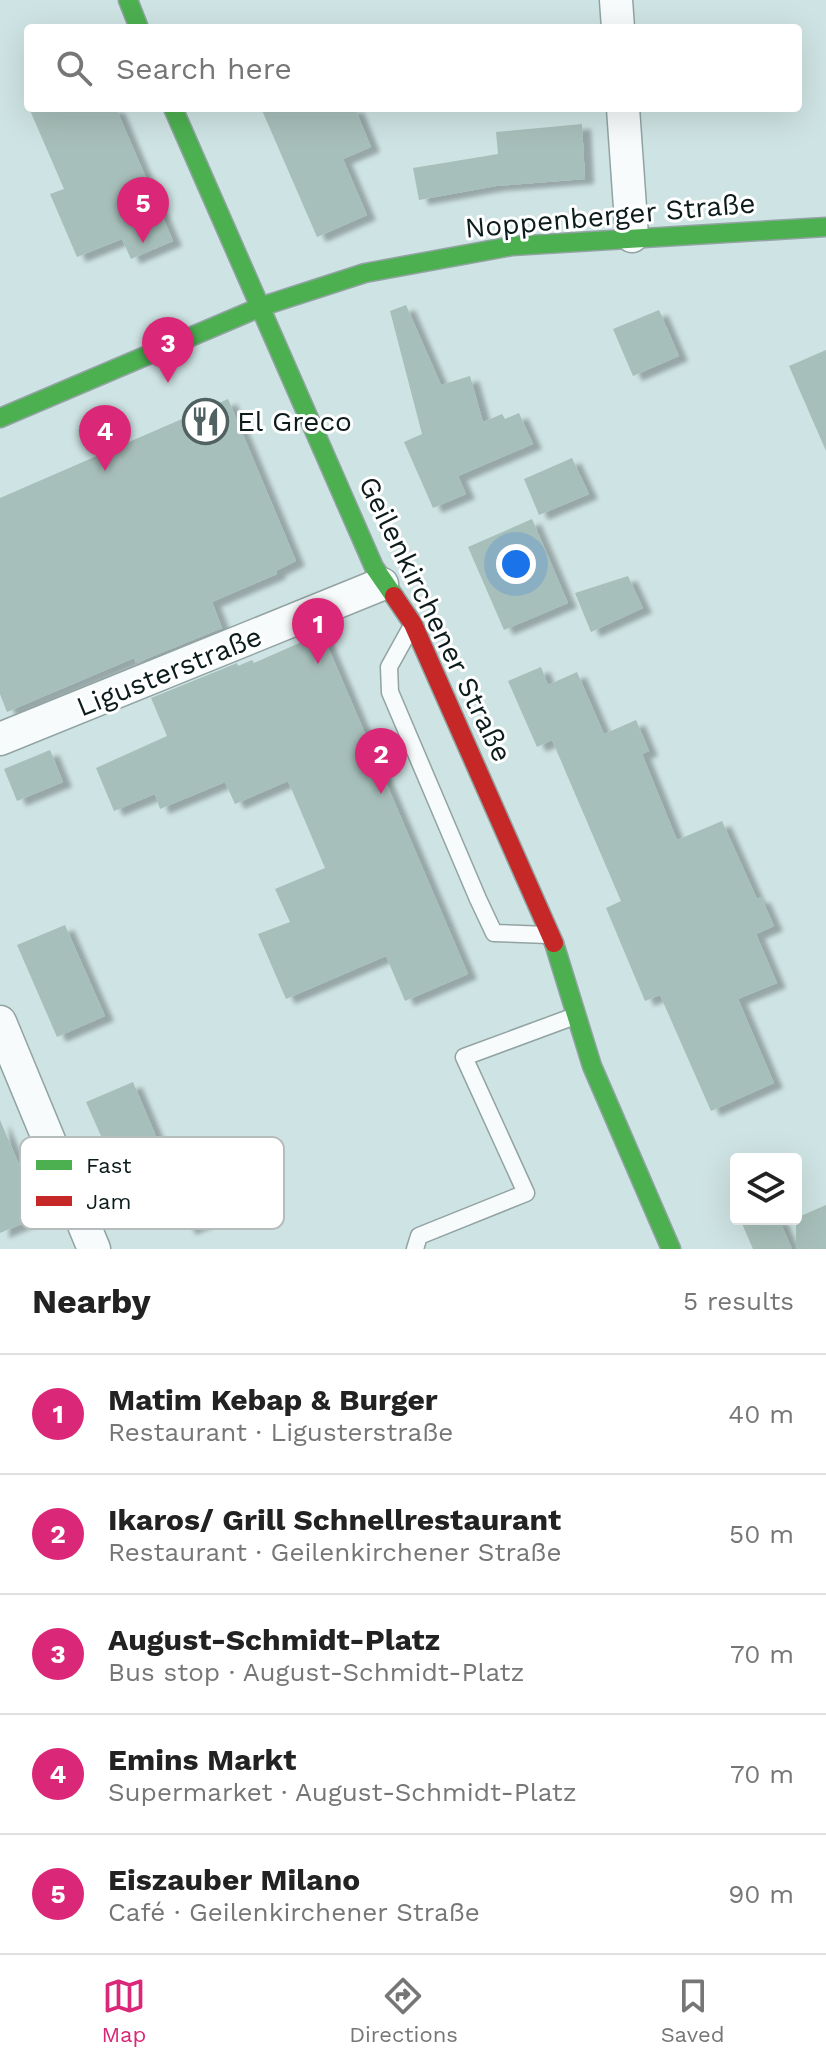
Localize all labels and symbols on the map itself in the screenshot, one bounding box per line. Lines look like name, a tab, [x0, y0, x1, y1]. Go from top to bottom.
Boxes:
pin: 5	[117, 177, 169, 243]
street label: Noppenberger Straße	[463, 186, 757, 245]
pin: 3	[142, 317, 194, 383]
restaurant icon: El Greco	[182, 397, 230, 445]
pin: 4	[79, 405, 131, 471]
place label: El Greco	[237, 405, 352, 438]
street label: Geilenkirchener Straße	[352, 471, 519, 767]
your location	[496, 544, 536, 584]
pin: 1	[292, 598, 344, 664]
street label: Ligusterstraße	[72, 619, 267, 724]
pin: 2	[355, 728, 407, 794]
legend	[20, 1137, 284, 1229]
text: Fast	[86, 1153, 132, 1178]
text: Jam	[86, 1189, 131, 1214]

